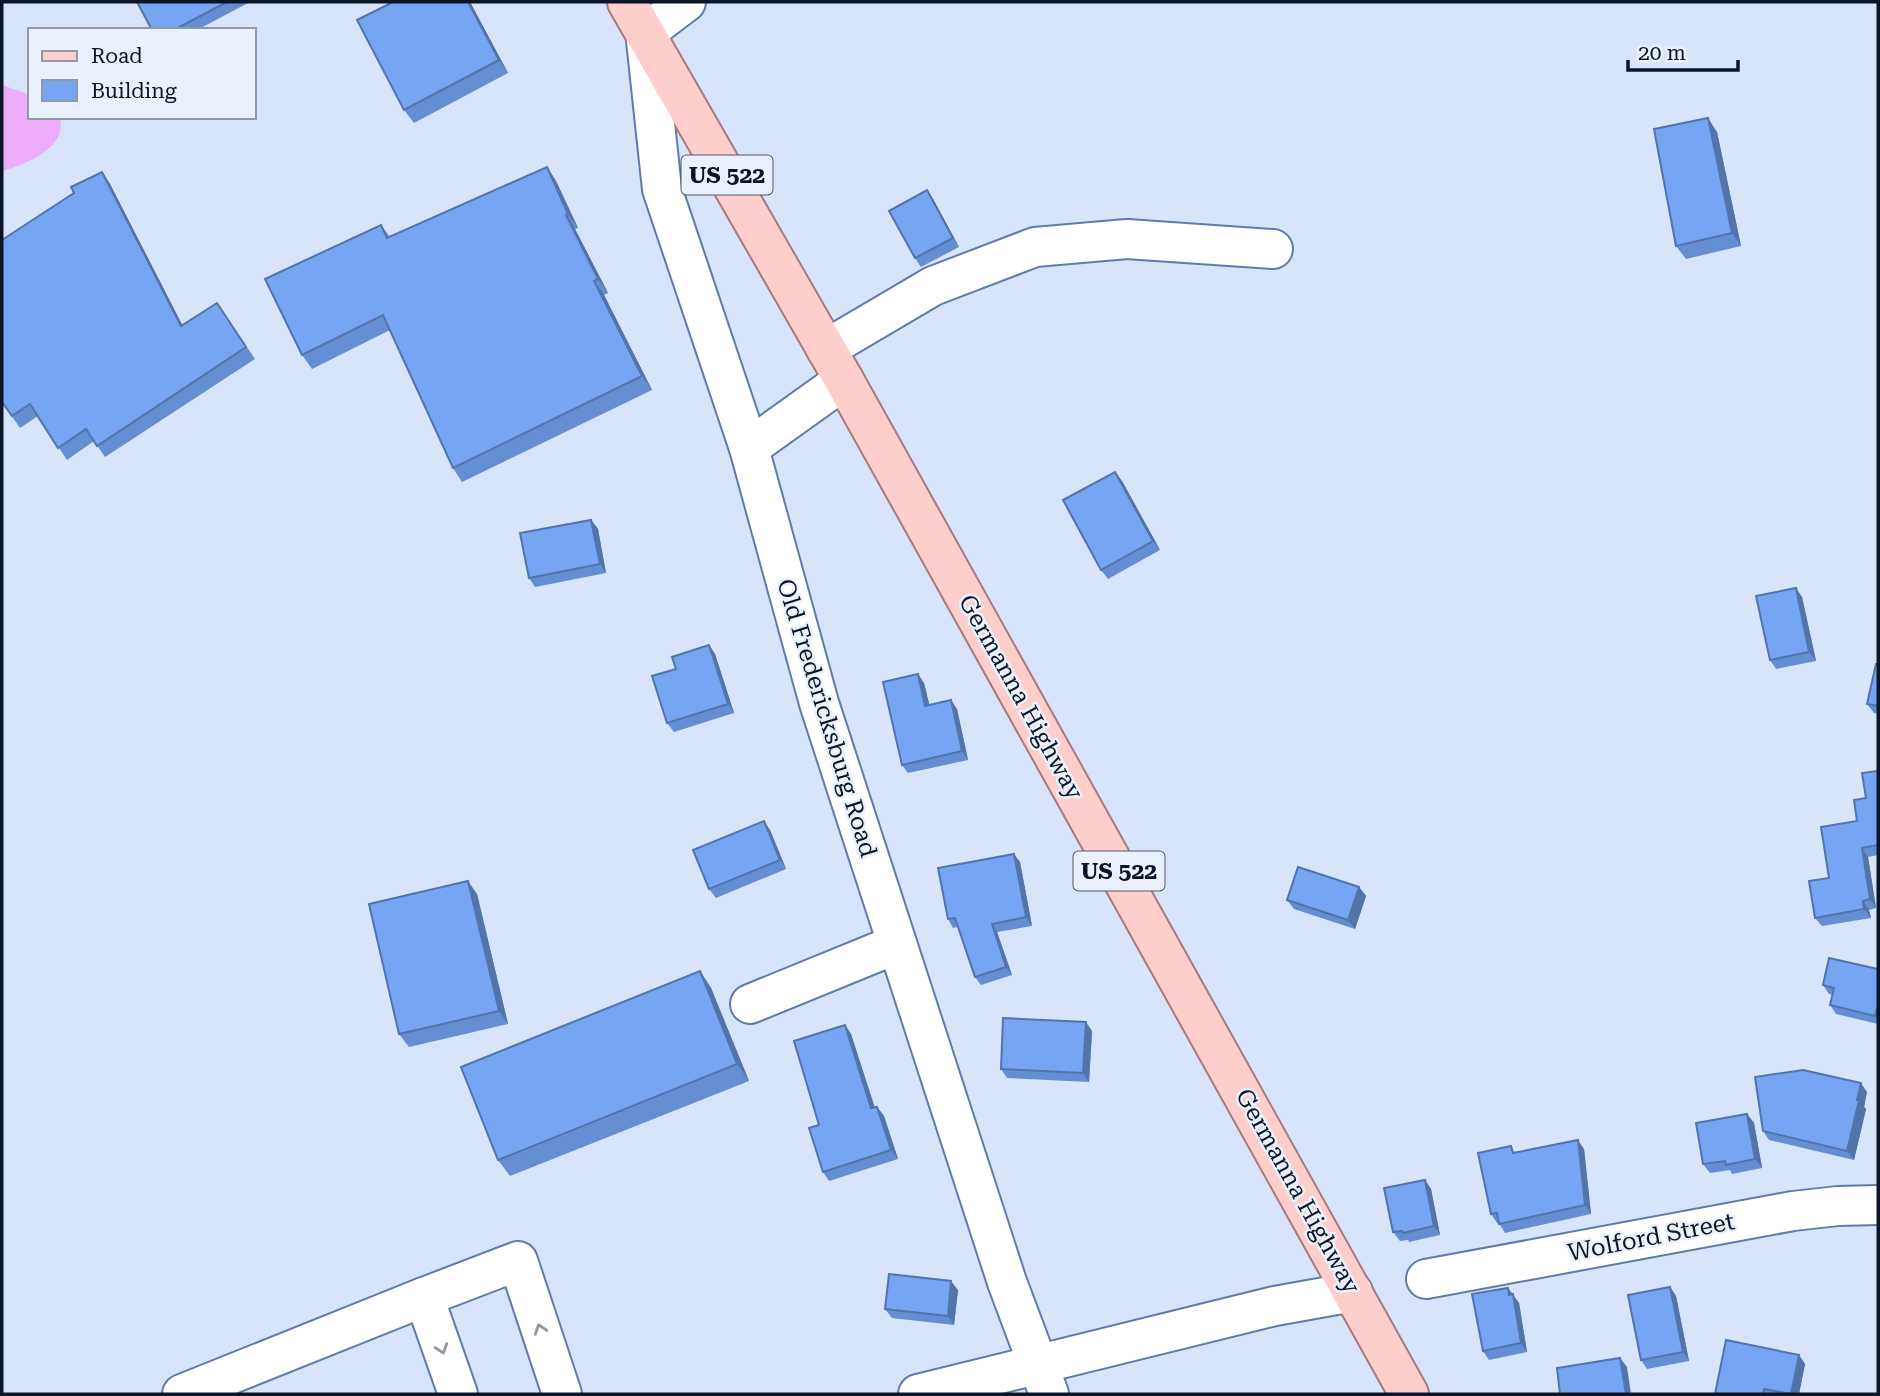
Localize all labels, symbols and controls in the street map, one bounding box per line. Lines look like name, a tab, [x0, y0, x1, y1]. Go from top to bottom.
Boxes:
legend	[28, 28, 256, 119]
scale bar	[1628, 28, 1738, 72]
text: 20 m	[1638, 41, 1686, 65]
text: Road	[91, 44, 143, 68]
text: Building	[91, 79, 177, 103]
road number: US 522	[682, 156, 772, 194]
street label: Old Fredericksburg Road	[771, 575, 883, 861]
street label: Germanna Highway	[953, 590, 1089, 805]
road number: US 522	[1074, 852, 1164, 890]
street label: Germanna Highway	[1230, 1084, 1366, 1299]
street label: Wolford Street	[1565, 1207, 1737, 1267]
one-way arrow	[534, 1324, 549, 1336]
one-way arrow	[434, 1342, 448, 1354]

